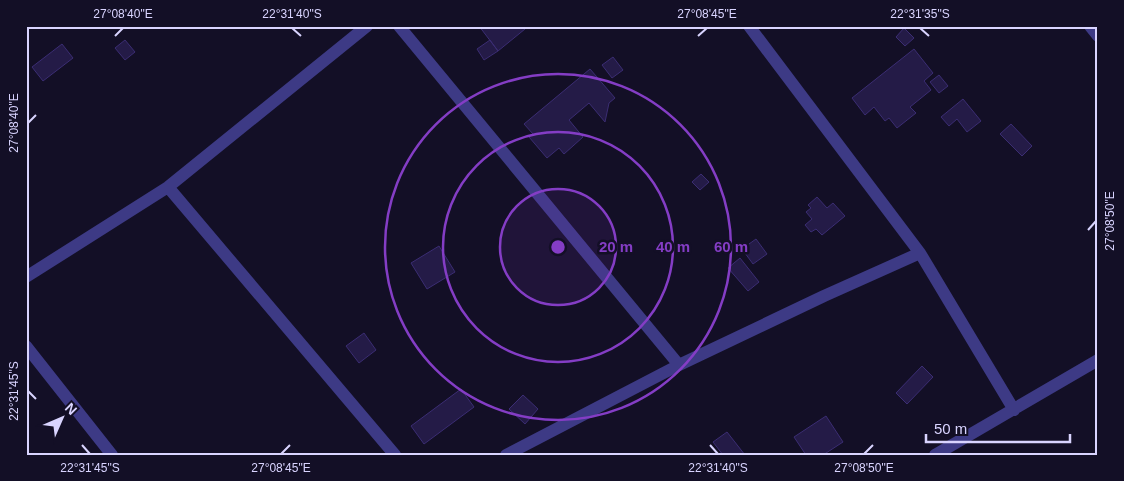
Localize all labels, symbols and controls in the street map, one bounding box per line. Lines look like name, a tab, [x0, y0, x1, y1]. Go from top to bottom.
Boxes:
text: 27°08'40"E	[93, 7, 153, 21]
text: 22°31'40"S	[262, 7, 322, 21]
text: 27°08'45"E	[677, 7, 737, 21]
text: 22°31'35"S	[890, 7, 950, 21]
text: 27°08'40"E	[7, 93, 21, 153]
text: 27°08'50"E	[1103, 191, 1117, 251]
centre of rings	[549, 238, 567, 256]
text: 20 m	[599, 238, 633, 255]
text: 40 m	[656, 238, 690, 255]
text: 60 m	[714, 238, 748, 255]
text: 22°31'45"S	[7, 361, 21, 421]
north arrow	[38, 394, 88, 444]
text: N	[62, 400, 80, 418]
scale bar	[926, 411, 1070, 443]
text: 50 m	[934, 420, 967, 437]
text: 22°31'45"S	[60, 461, 120, 475]
text: 27°08'45"E	[251, 461, 311, 475]
text: 22°31'40"S	[688, 461, 748, 475]
text: 27°08'50"E	[834, 461, 894, 475]

